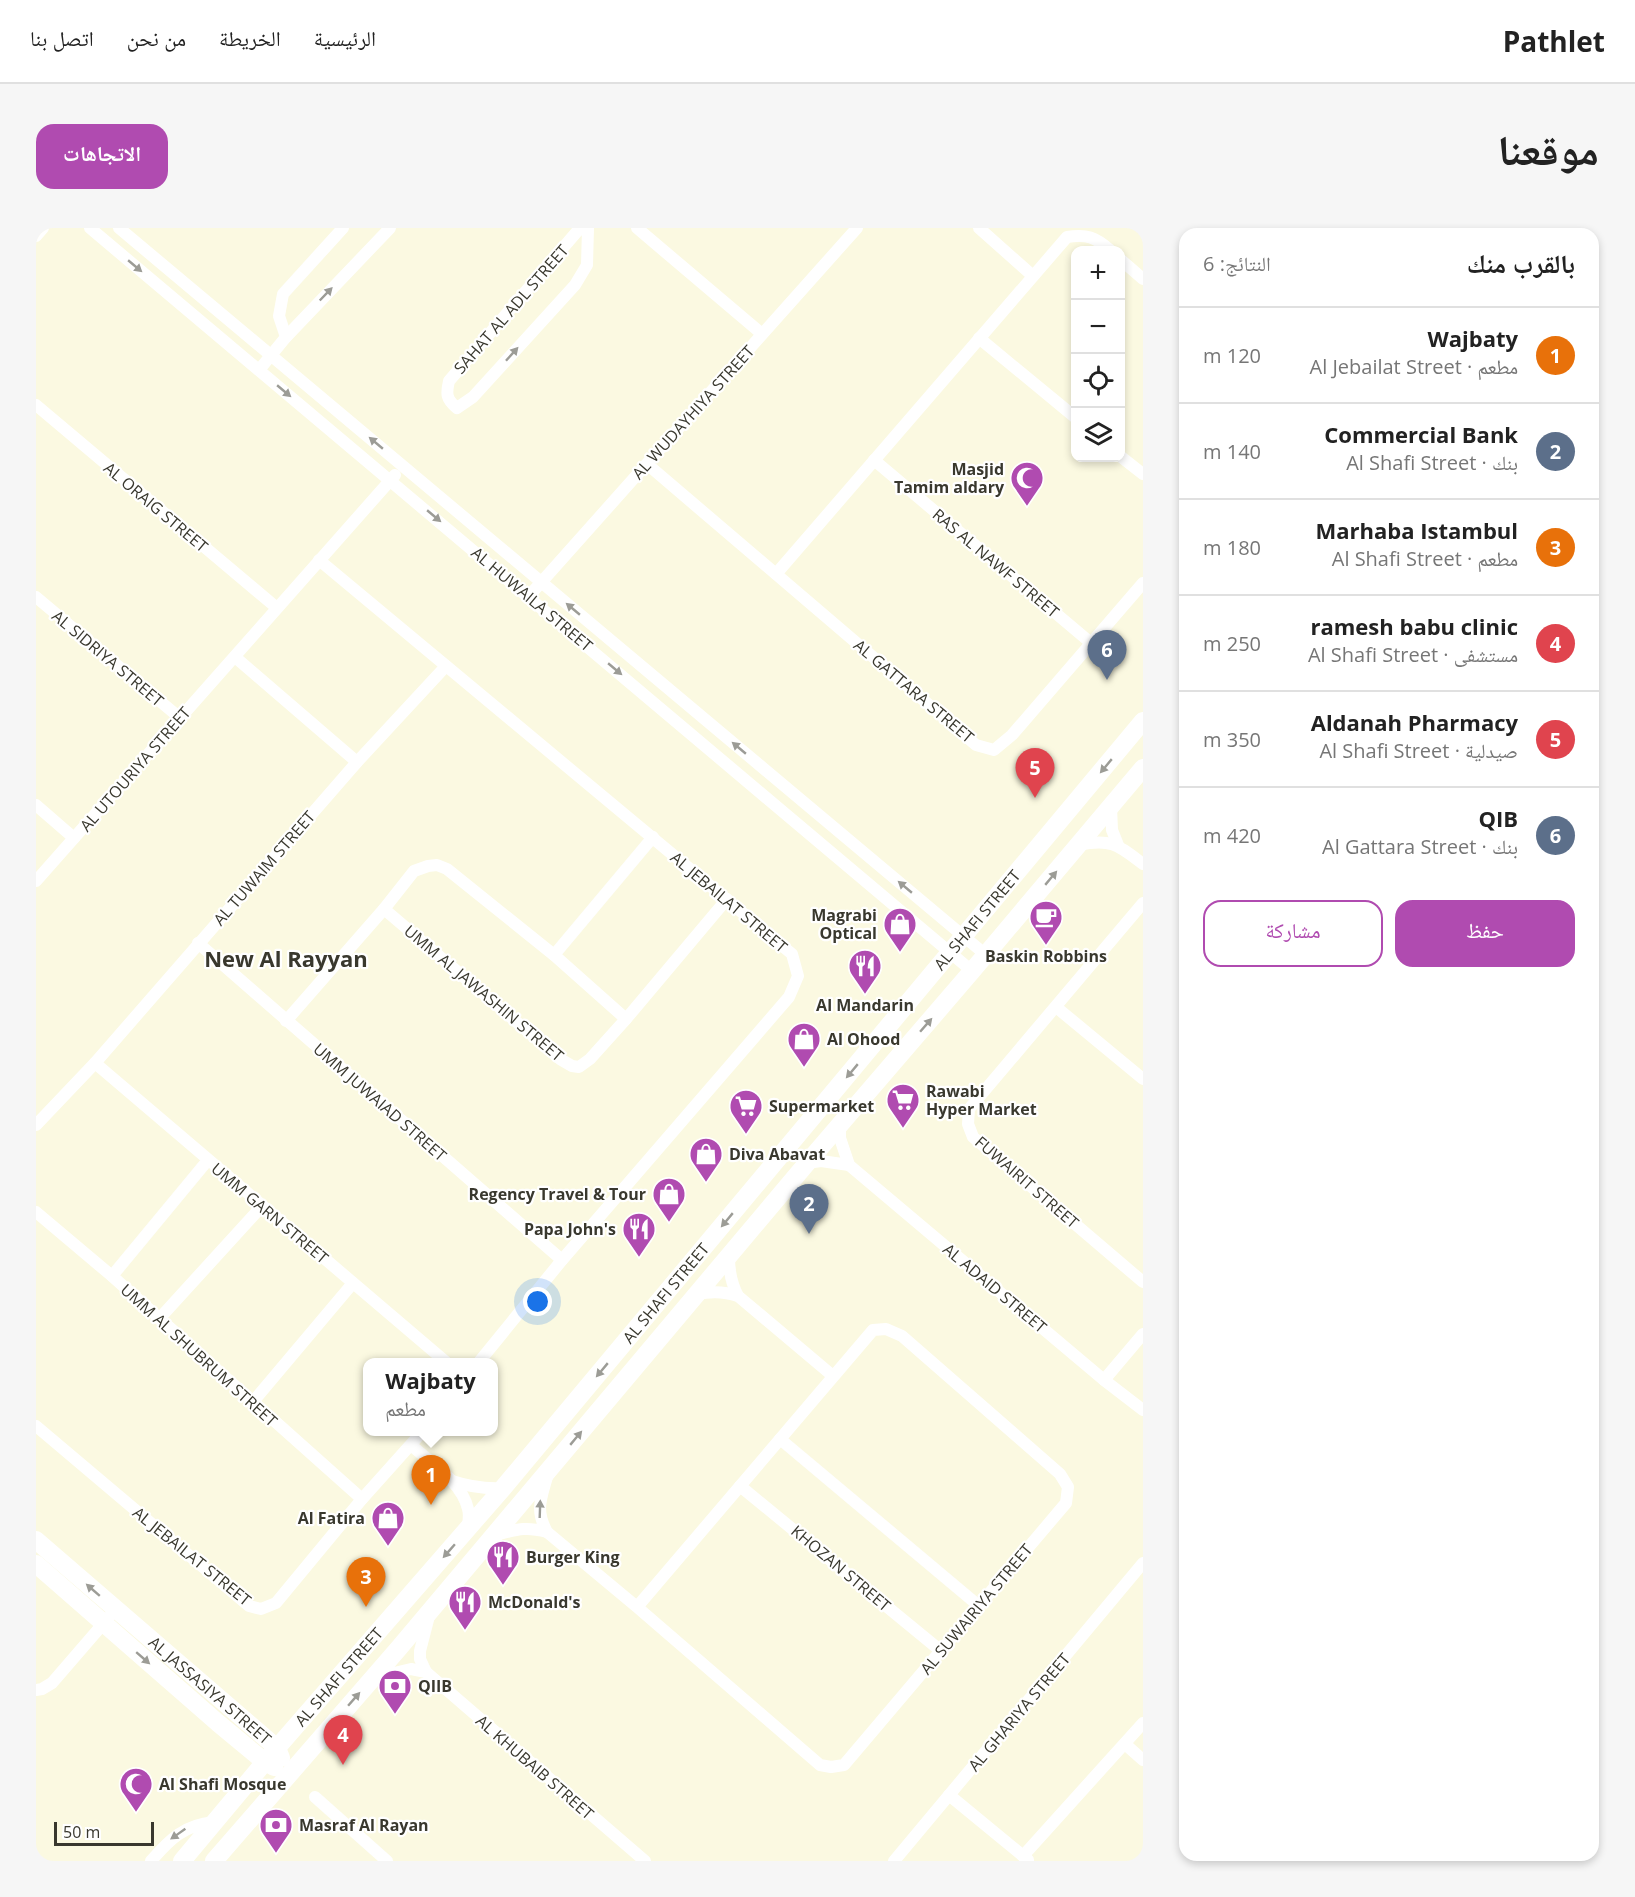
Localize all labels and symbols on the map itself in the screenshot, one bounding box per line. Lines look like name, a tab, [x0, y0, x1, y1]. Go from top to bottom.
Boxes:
street label: SAHAT AL ADL STREET	[449, 239, 573, 378]
one-way arrow	[127, 259, 143, 272]
one-way arrow	[319, 287, 333, 302]
street label: AL WUDAYHIYA STREET	[627, 340, 759, 484]
one-way arrow	[505, 347, 518, 362]
one-way arrow	[276, 384, 291, 397]
one-way arrow	[368, 437, 384, 450]
street label: AL ORAIG STREET	[99, 457, 213, 557]
place label: Masjid Tamim aldary	[894, 458, 1005, 498]
mosque icon: Masjid Tamim aldary	[1009, 460, 1045, 507]
street label: RAS AL NAWF STREET	[928, 503, 1064, 623]
one-way arrow	[426, 509, 441, 522]
street label: AL HUWAILA STREET	[467, 542, 597, 656]
one-way arrow	[565, 603, 581, 616]
street label: AL SIDRIYA STREET	[48, 605, 168, 711]
pin: 6	[1088, 630, 1126, 680]
street label: AL GATTARA STREET	[849, 634, 979, 748]
one-way arrow	[607, 662, 623, 675]
street label: AL UTOURIYA STREET	[75, 702, 196, 836]
one-way arrow	[732, 742, 747, 755]
pin: 5	[1016, 748, 1054, 798]
one-way arrow	[1099, 758, 1112, 774]
street label: AL TUWAIM STREET	[208, 806, 320, 930]
street label: AL JEBAILAT STREET	[666, 847, 792, 958]
street label: AL SHAFI STREET	[929, 865, 1025, 975]
one-way arrow	[1044, 871, 1057, 886]
one-way arrow	[897, 880, 913, 893]
cafe icon: Baskin Robbins	[1028, 899, 1064, 946]
place label: Magrabi Optical	[811, 904, 877, 944]
shop icon: Magrabi Optical	[882, 906, 918, 953]
street label: UMM AL JAWASHIN STREET	[400, 920, 569, 1066]
district label: New Al Rayyan	[204, 943, 368, 973]
place label: Baskin Robbins	[985, 945, 1107, 967]
restaurant icon: Al Mandarin	[847, 948, 883, 995]
place label: Al Mandarin	[816, 994, 914, 1016]
one-way arrow	[919, 1017, 932, 1033]
shop icon: Al Ohood	[786, 1021, 822, 1068]
place label: Al Ohood	[827, 1028, 900, 1050]
street label: UMM JUWAIAD STREET	[309, 1038, 451, 1166]
one-way arrow	[846, 1063, 859, 1078]
place label: Rawabi Hyper Market	[926, 1080, 1037, 1120]
supermarket icon: Rawabi Hyper Market	[885, 1082, 921, 1129]
supermarket icon: Supermarket	[728, 1088, 764, 1135]
place label: Supermarket	[769, 1095, 874, 1117]
street label: FUWAIRIT STREET	[970, 1131, 1084, 1233]
shop icon: Diva Abavat	[688, 1136, 724, 1183]
place label: Diva Abavat	[729, 1143, 825, 1165]
street label: UMM GARN STREET	[207, 1157, 333, 1269]
shop icon: Regency Travel & Tour	[651, 1176, 687, 1223]
place label: Regency Travel & Tour	[469, 1183, 646, 1205]
pin: 2	[790, 1184, 828, 1234]
restaurant icon: Papa John's	[621, 1211, 657, 1258]
one-way arrow	[721, 1212, 734, 1227]
place label: Papa John's	[524, 1218, 616, 1240]
street label: AL SHAFI STREET	[617, 1238, 714, 1348]
street label: AL ADAID STREET	[939, 1238, 1052, 1338]
street label: UMM AL SHUBRUM STREET	[116, 1279, 282, 1432]
your location	[523, 1287, 552, 1316]
one-way arrow	[596, 1362, 609, 1377]
one-way arrow	[569, 1430, 582, 1446]
pin: 1	[412, 1456, 450, 1505]
one-way arrow	[536, 1499, 545, 1518]
shop icon: Al Fatira	[370, 1500, 406, 1547]
street label: AL JEBAILAT STREET	[128, 1501, 256, 1611]
place label: Al Fatira	[298, 1507, 365, 1529]
street label: KHOZAN STREET	[787, 1520, 896, 1616]
restaurant icon: Burger King	[485, 1539, 521, 1586]
street label: AL SUWAIRIYA STREET	[915, 1539, 1037, 1679]
one-way arrow	[442, 1543, 455, 1559]
place label: Burger King	[526, 1546, 620, 1568]
pin: 3	[346, 1558, 386, 1607]
one-way arrow	[85, 1583, 100, 1597]
restaurant icon: McDonald's	[447, 1584, 483, 1631]
place label: McDonald's	[488, 1591, 581, 1613]
street label: AL SHAFI STREET	[290, 1622, 388, 1731]
street label: AL JASSASIYA STREET	[144, 1631, 276, 1749]
street label: AL GHARIYA STREET	[963, 1648, 1075, 1776]
one-way arrow	[136, 1651, 151, 1665]
bank icon: QIIB	[377, 1668, 413, 1715]
place label: QIIB	[418, 1675, 452, 1697]
one-way arrow	[347, 1692, 360, 1707]
street label: AL KHUBAIB STREET	[471, 1710, 599, 1824]
pin: 4	[324, 1716, 362, 1765]
mosque icon: Al Shafi Mosque	[118, 1766, 154, 1813]
place label: Al Shafi Mosque	[159, 1773, 286, 1795]
bank icon: Masraf Al Rayan	[258, 1807, 294, 1854]
place label: Masraf Al Rayan	[299, 1814, 429, 1836]
scale bar	[54, 1819, 154, 1846]
one-way arrow	[171, 1828, 187, 1840]

